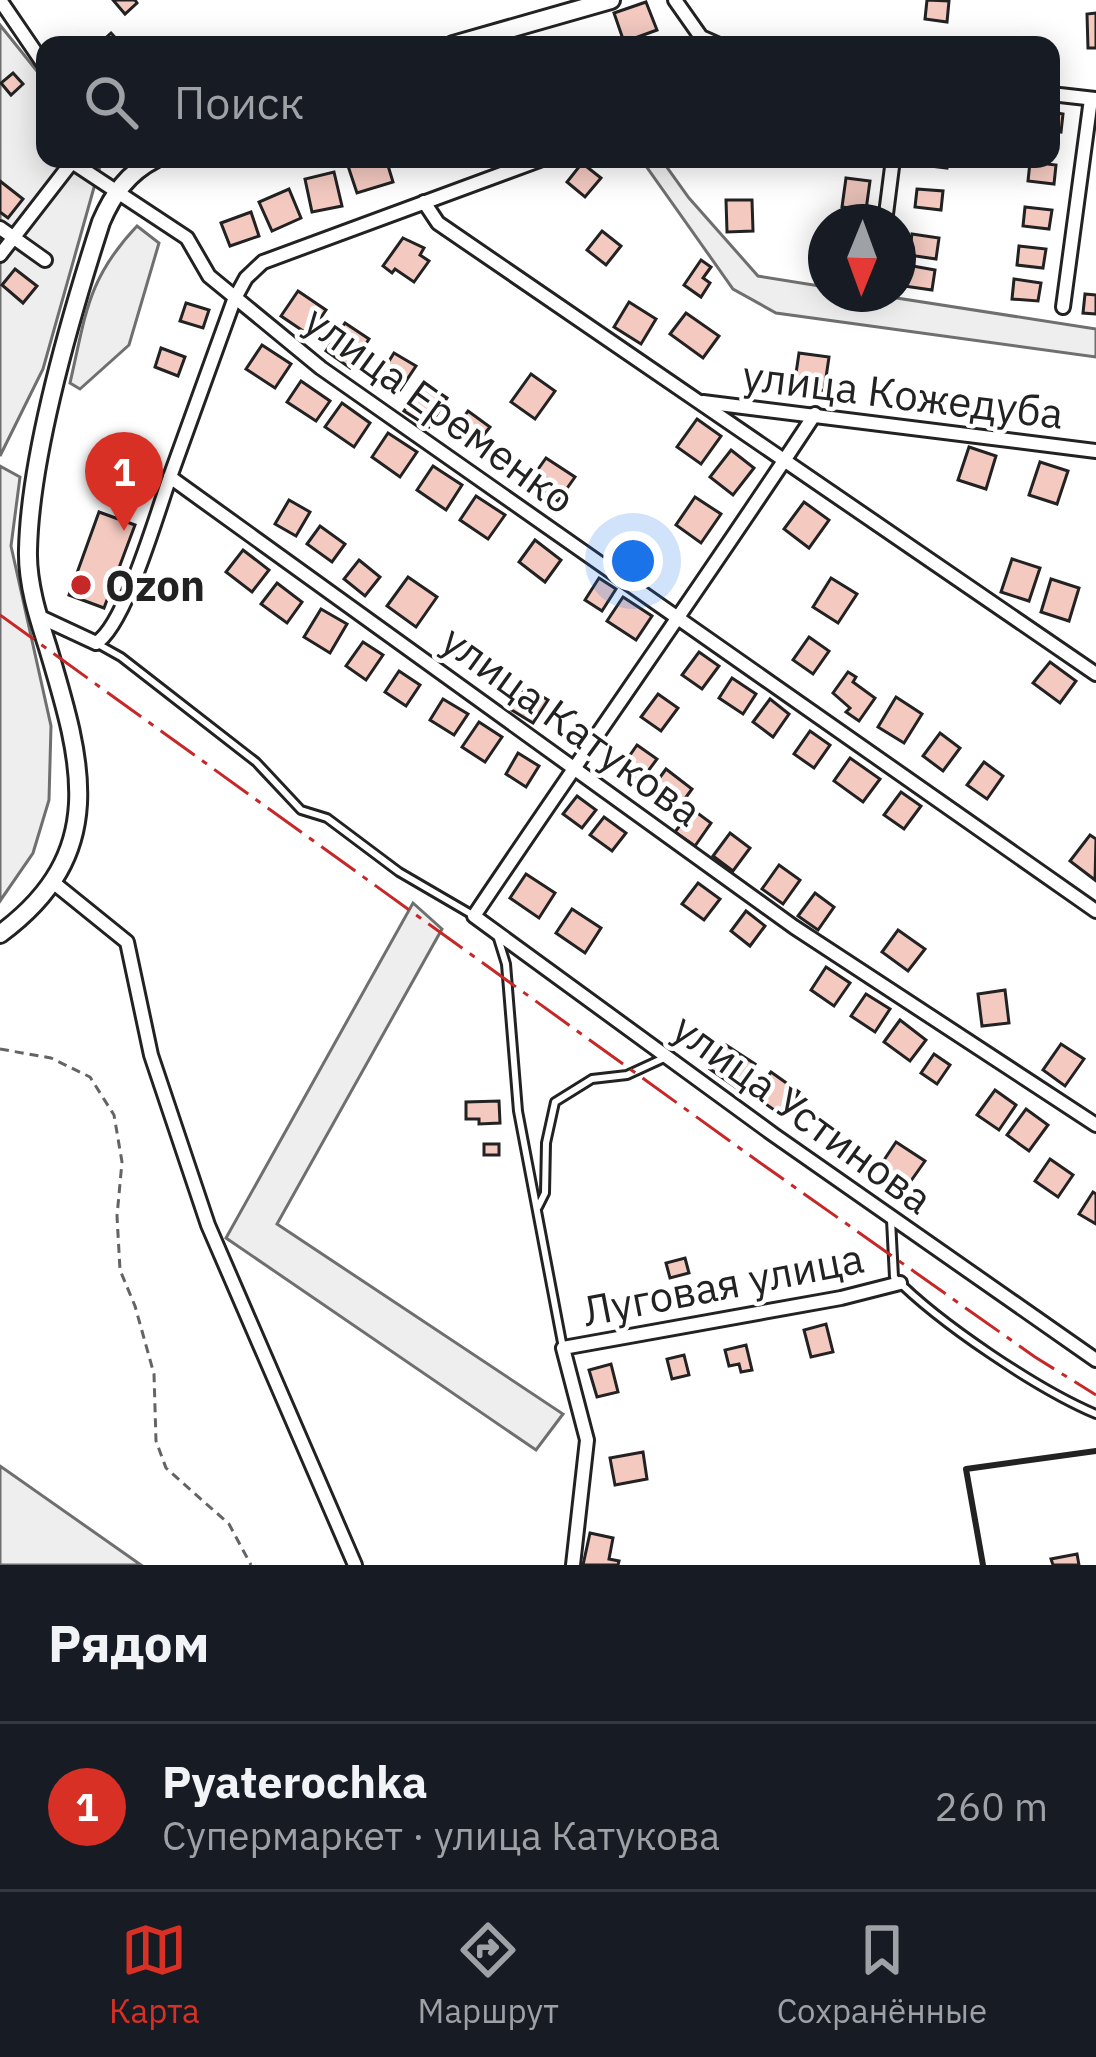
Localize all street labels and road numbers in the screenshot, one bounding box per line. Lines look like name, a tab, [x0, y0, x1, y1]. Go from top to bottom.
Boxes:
street label: улица Еременко	[294, 292, 586, 526]
street label: улица Кожедуба	[740, 347, 1066, 441]
street label: улица Катукова	[431, 612, 713, 838]
street label: улица Устинова	[662, 1000, 944, 1226]
street label: Луговая улица	[578, 1230, 868, 1338]

